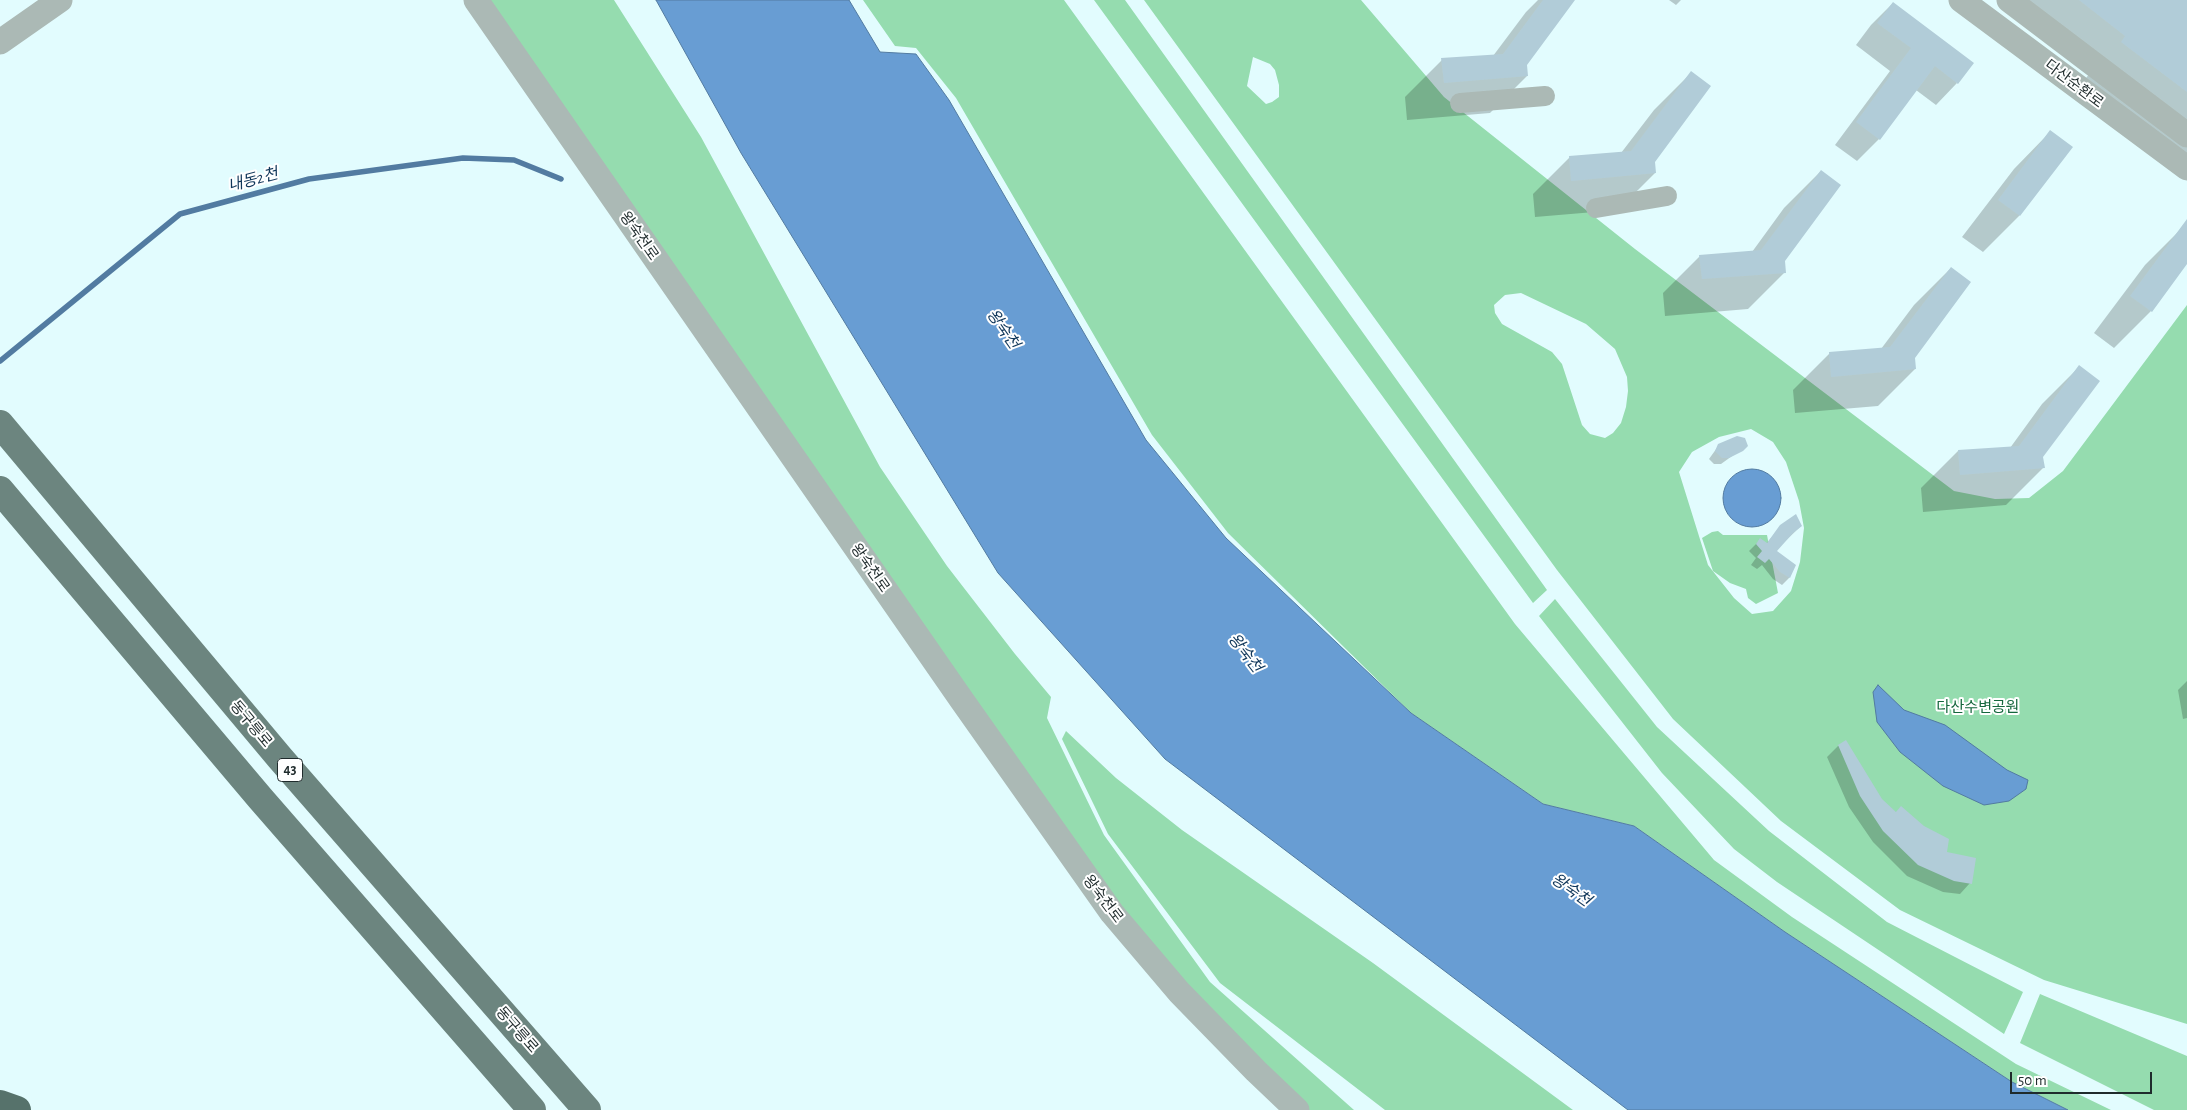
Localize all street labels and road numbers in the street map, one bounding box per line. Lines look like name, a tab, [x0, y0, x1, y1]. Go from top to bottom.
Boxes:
street label: 다산순환로	[2041, 56, 2107, 112]
street label: 왕숙천로	[616, 208, 662, 264]
street label: 왕숙천로	[847, 540, 893, 596]
street label: 동구릉로	[226, 697, 276, 751]
road number: 43	[278, 758, 302, 782]
street label: 왕숙천로	[1079, 872, 1127, 926]
street label: 동구릉로	[492, 1003, 542, 1057]

